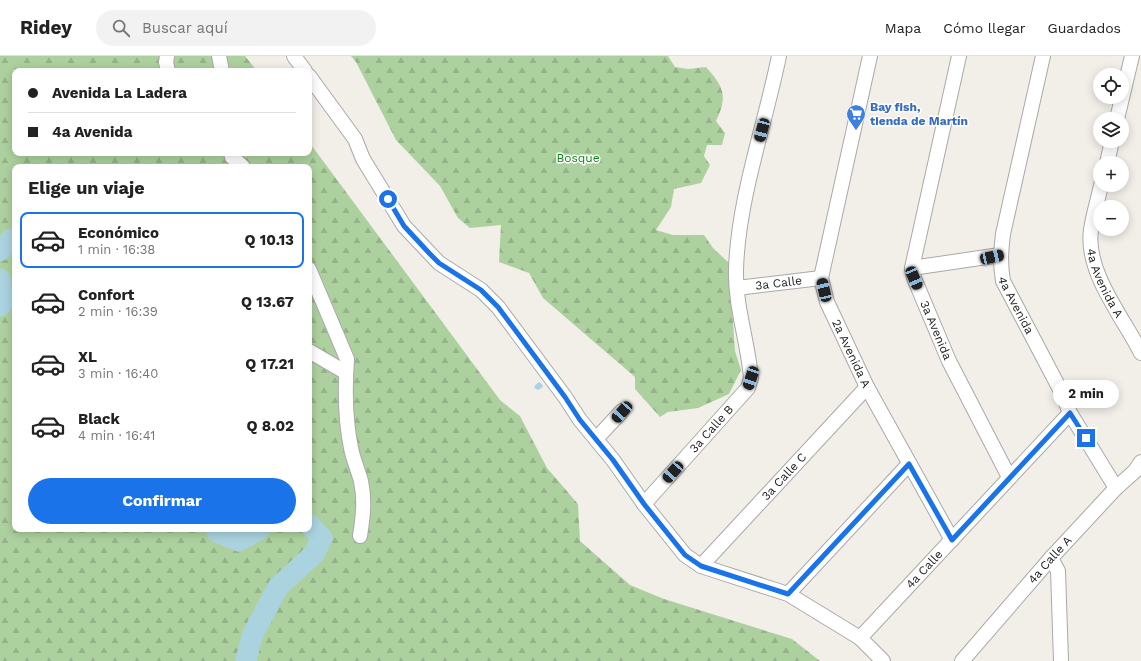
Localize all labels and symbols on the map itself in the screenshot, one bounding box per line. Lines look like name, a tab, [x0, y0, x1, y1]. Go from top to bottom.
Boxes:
place label: Bay fish, tienda de Martín	[870, 100, 968, 128]
supermarket icon: Bay fish, tienda de Martín	[845, 103, 867, 131]
car	[753, 117, 771, 143]
park label: Bosque	[556, 151, 600, 165]
route start	[379, 190, 397, 208]
street label: 4a Avenida A	[1084, 247, 1126, 320]
car	[979, 249, 1005, 265]
car	[904, 265, 924, 291]
street label: 3a Calle	[755, 273, 803, 293]
street label: 4a Avenida	[995, 276, 1037, 337]
car	[815, 277, 833, 303]
street label: 3a Avenida	[917, 299, 955, 362]
street label: 2a Avenida A	[829, 317, 873, 390]
car	[742, 365, 760, 391]
callout: 2 min	[1053, 380, 1119, 408]
car	[610, 399, 634, 425]
street label: 3a Calle B	[687, 402, 736, 455]
route end	[1077, 429, 1095, 447]
street label: 3a Calle C	[759, 450, 809, 503]
car	[661, 459, 685, 485]
street label: 4a Calle A	[1025, 533, 1075, 586]
street label: 4a Calle	[903, 547, 945, 591]

